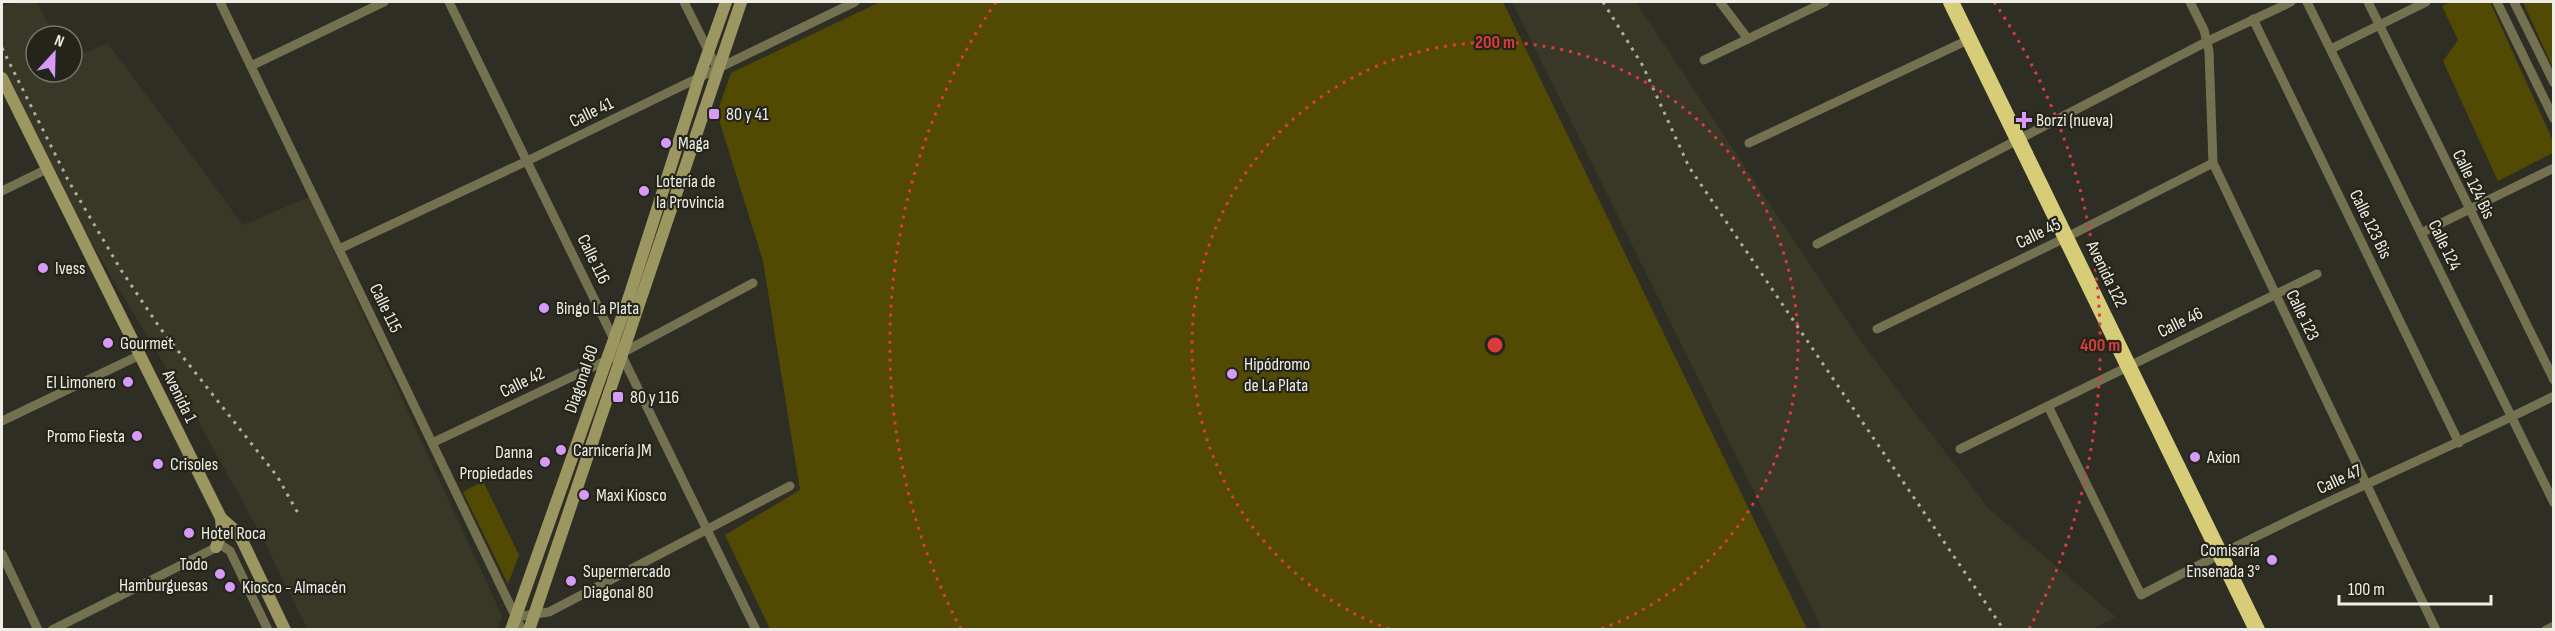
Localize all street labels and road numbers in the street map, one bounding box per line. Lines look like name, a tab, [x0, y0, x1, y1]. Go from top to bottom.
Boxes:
street label: Calle 41	[566, 93, 617, 132]
street label: Calle 124 Bis	[2448, 146, 2499, 222]
street label: Calle 123 Bis	[2345, 186, 2396, 262]
street label: Calle 45	[2013, 214, 2064, 253]
street label: Calle 124	[2423, 217, 2466, 274]
street label: Calle 116	[573, 231, 615, 288]
street label: Avenida 122	[2081, 237, 2132, 311]
street label: Calle 115	[365, 280, 406, 336]
street label: Calle 123	[2281, 287, 2324, 344]
street label: Calle 46	[2154, 303, 2206, 342]
street label: Diagonal 80	[560, 342, 603, 416]
street label: Calle 42	[496, 363, 548, 402]
street label: Avenida 1	[157, 365, 202, 427]
street label: Calle 47	[2314, 460, 2366, 499]

